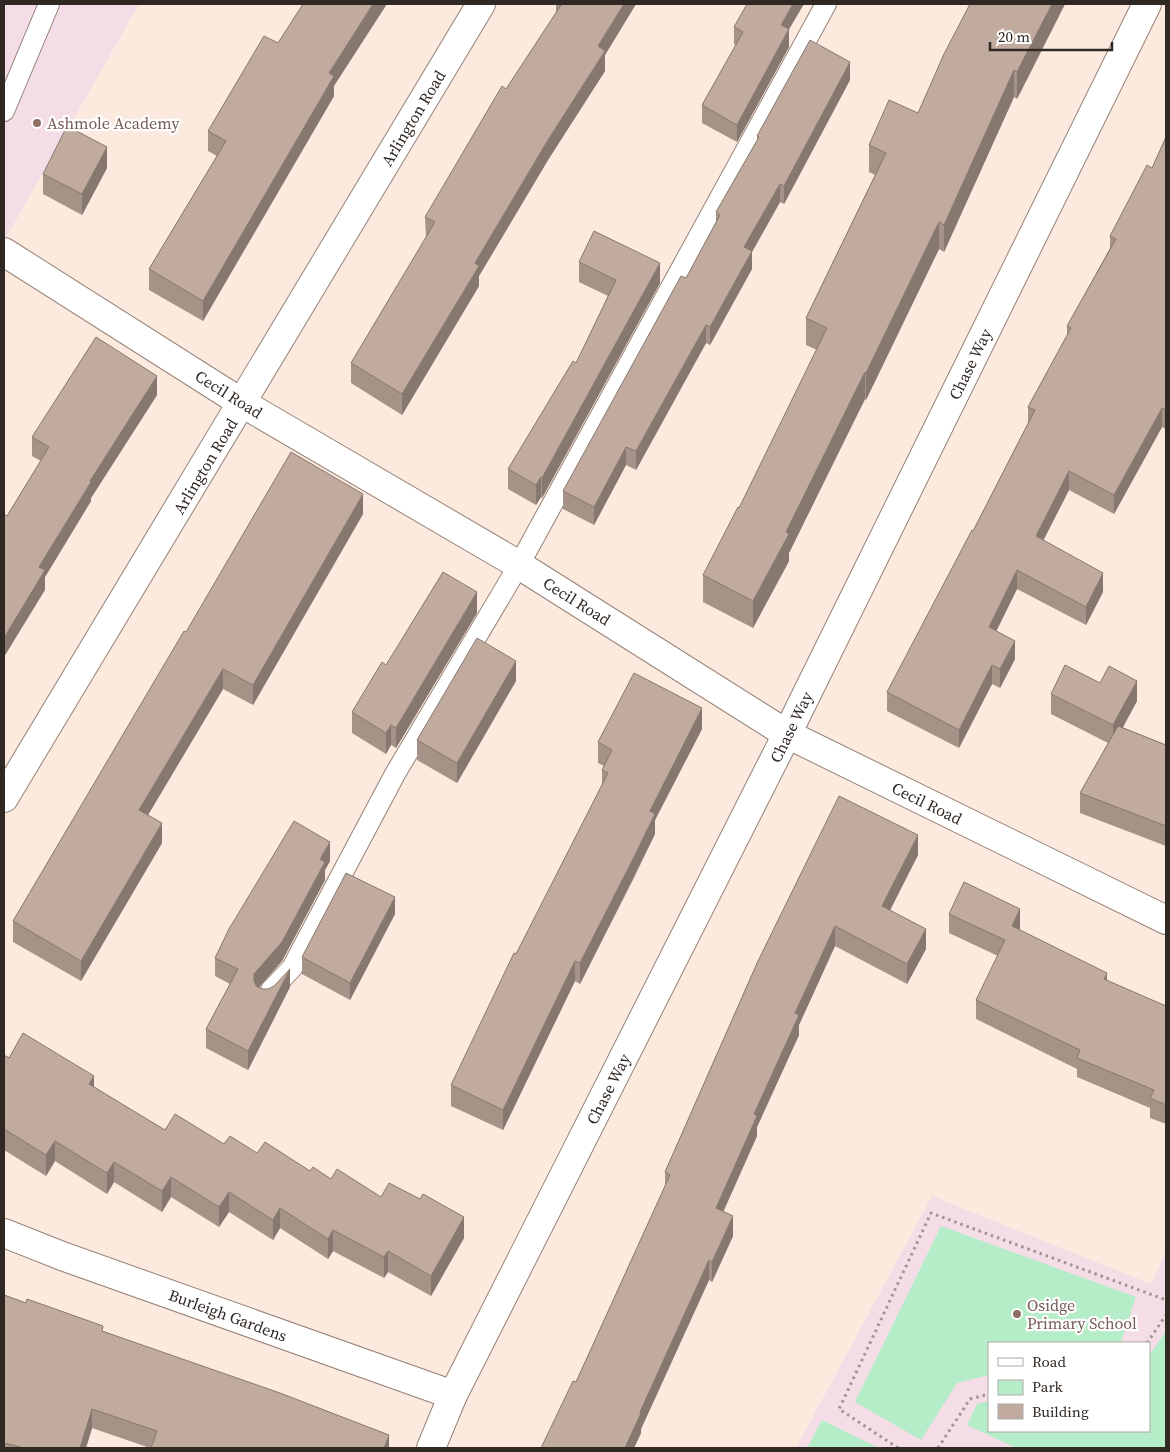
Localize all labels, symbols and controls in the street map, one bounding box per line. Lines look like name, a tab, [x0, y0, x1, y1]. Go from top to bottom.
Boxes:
scale bar	[990, 20, 1112, 52]
text: 20 m	[998, 26, 1030, 47]
street label: Arlington Road	[376, 66, 450, 170]
place label: Ashmole Academy	[47, 112, 180, 134]
marker: Ashmole Academy	[31, 117, 43, 129]
street label: Chase Way	[943, 324, 997, 403]
street label: Cecil Road	[191, 365, 267, 423]
street label: Arlington Road	[168, 414, 242, 518]
street label: Cecil Road	[539, 572, 615, 630]
street label: Chase Way	[764, 687, 818, 766]
street label: Cecil Road	[888, 777, 966, 829]
street label: Chase Way	[581, 1049, 636, 1128]
street label: Burleigh Gardens	[166, 1283, 290, 1347]
place label: Osidge Primary School	[1027, 1294, 1137, 1334]
marker: Osidge Primary School	[1011, 1308, 1023, 1320]
legend	[988, 1342, 1150, 1432]
text: Road	[1032, 1351, 1066, 1372]
text: Park	[1032, 1376, 1064, 1397]
text: Building	[1032, 1401, 1089, 1422]

